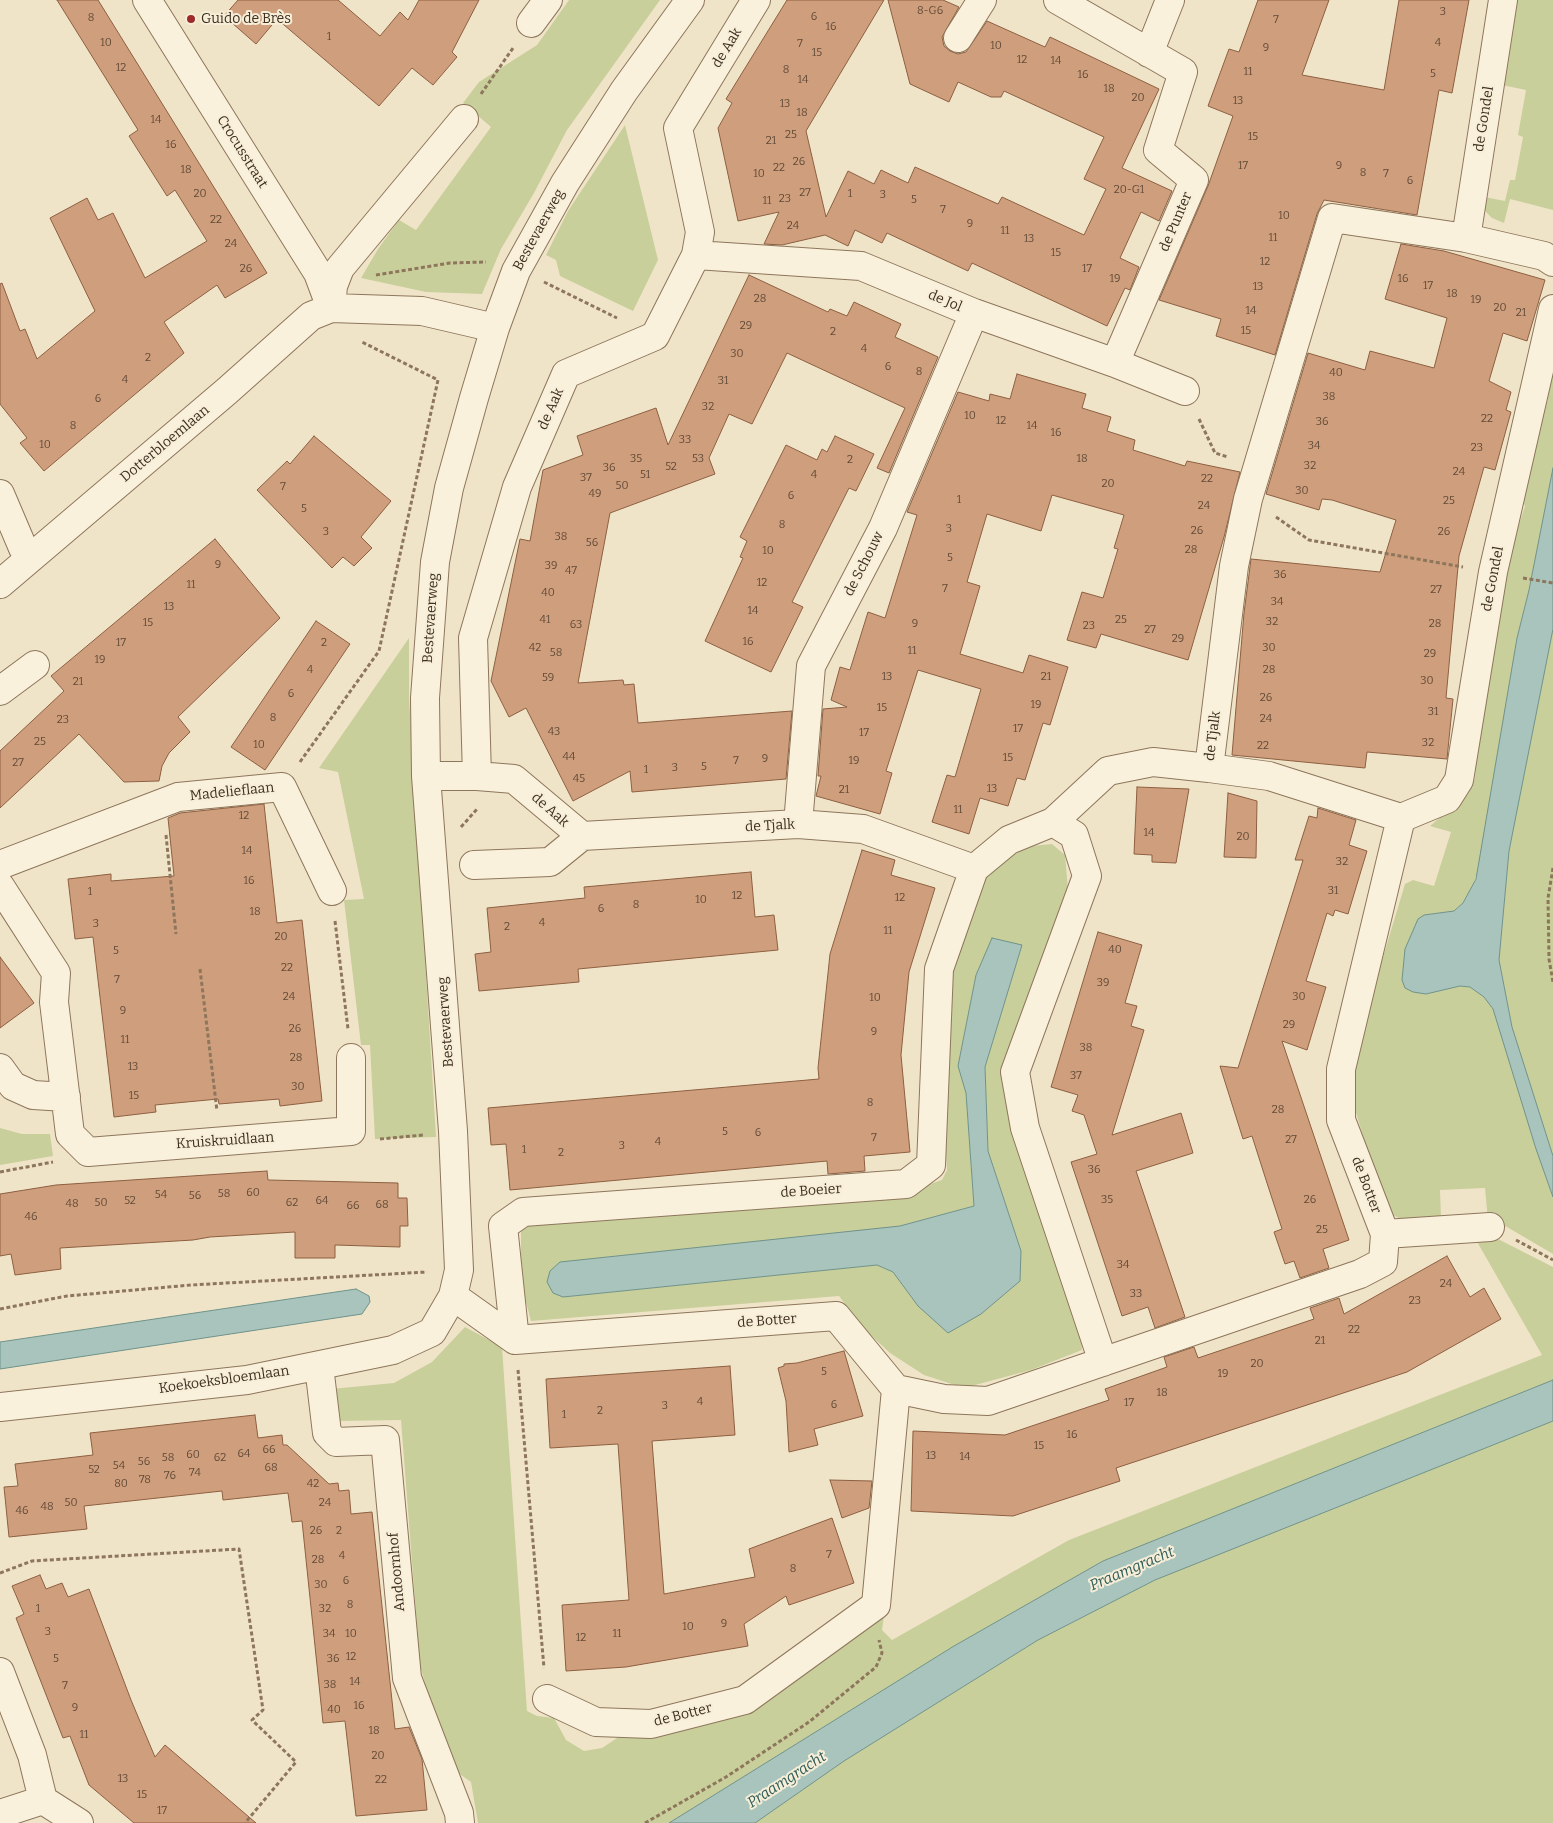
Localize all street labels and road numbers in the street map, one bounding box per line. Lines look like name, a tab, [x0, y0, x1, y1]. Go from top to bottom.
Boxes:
street label: de Aak	[708, 25, 746, 71]
street label: de Gondel	[1471, 85, 1497, 153]
street label: Crocusstraat	[213, 112, 271, 192]
street label: Bestevaerweg	[510, 186, 568, 274]
street label: de Punter	[1156, 190, 1196, 254]
street label: de Jol	[925, 286, 965, 316]
street label: de Aak	[534, 386, 568, 432]
street label: Dotterbloemlaan	[117, 402, 213, 486]
street label: de Schouw	[841, 529, 887, 599]
street label: de Gondel	[1478, 545, 1508, 613]
street label: Bestevaerweg	[419, 572, 443, 664]
street label: de Tjalk	[1202, 710, 1224, 762]
street label: Madelieflaan	[189, 779, 275, 805]
street label: de Aak	[528, 789, 572, 831]
street label: de Tjalk	[745, 816, 795, 836]
street label: Bestevaerweg	[434, 976, 458, 1068]
street label: Kruiskruidlaan	[175, 1129, 275, 1153]
street label: de Botter	[1348, 1154, 1384, 1216]
street label: de Boeier	[780, 1180, 842, 1202]
street label: de Botter	[737, 1311, 797, 1331]
street label: Koekoeksbloemlaan	[158, 1363, 290, 1397]
street label: Andoornhof	[385, 1532, 409, 1612]
street label: de Botter	[652, 1700, 714, 1730]

